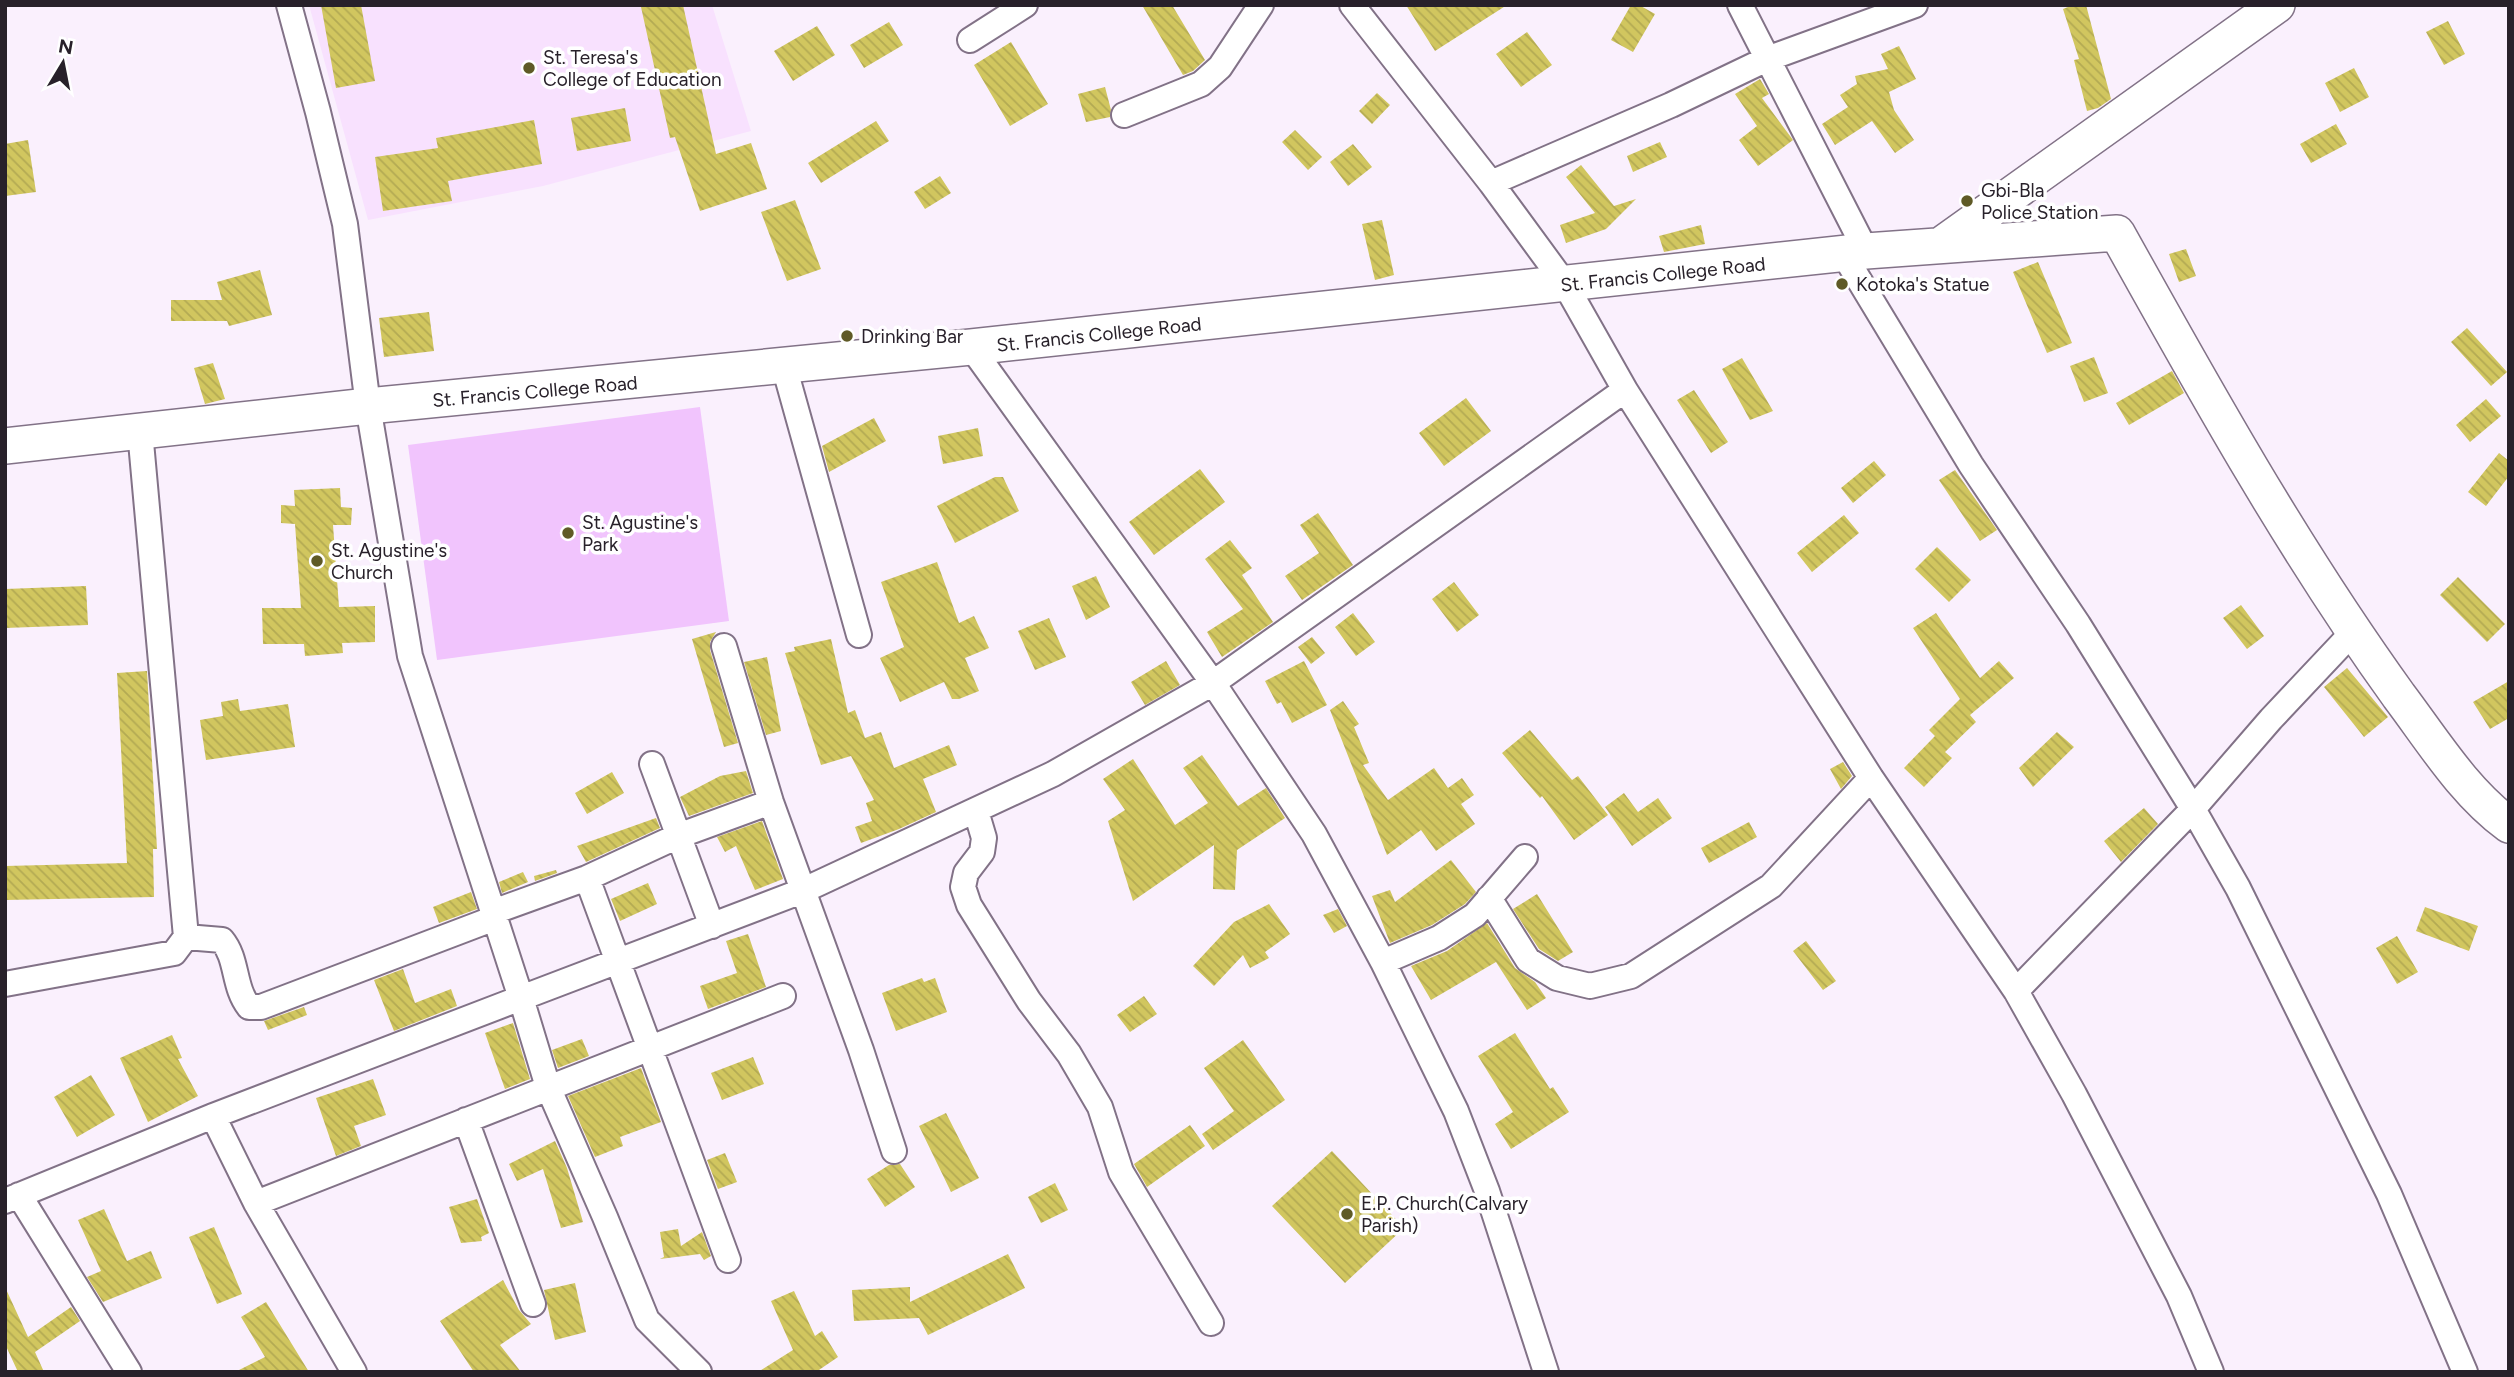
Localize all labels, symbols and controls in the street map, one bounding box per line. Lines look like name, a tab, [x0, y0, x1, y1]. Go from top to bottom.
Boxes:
north arrow	[28, 28, 98, 98]
text: N	[57, 34, 75, 59]
place label: St. Teresa's College of Education	[543, 46, 722, 91]
marker: St. Teresa's College of Education	[521, 60, 537, 76]
place label: Gbi-Bla Police Station	[1981, 179, 2098, 224]
marker: Gbi-Bla Police Station	[1959, 193, 1975, 209]
street label: St. Francis College Road	[1559, 252, 1767, 297]
place label: Kotoka's Statue	[1856, 273, 1989, 296]
marker: Kotoka's Statue	[1834, 276, 1850, 292]
street label: St. Francis College Road	[995, 312, 1203, 357]
place label: Drinking Bar	[861, 325, 964, 348]
marker: Drinking Bar	[839, 328, 855, 344]
street label: St. Francis College Road	[431, 371, 639, 412]
place label: St. Agustine's Park	[582, 511, 698, 556]
marker: St. Agustine's Park	[560, 525, 576, 541]
place label: St. Agustine's Church	[331, 539, 447, 584]
marker: St. Agustine's Church	[309, 553, 325, 569]
place label: E.P. Church(Calvary Parish)	[1361, 1192, 1528, 1237]
marker: E.P. Church(Calvary Parish)	[1339, 1206, 1355, 1222]

